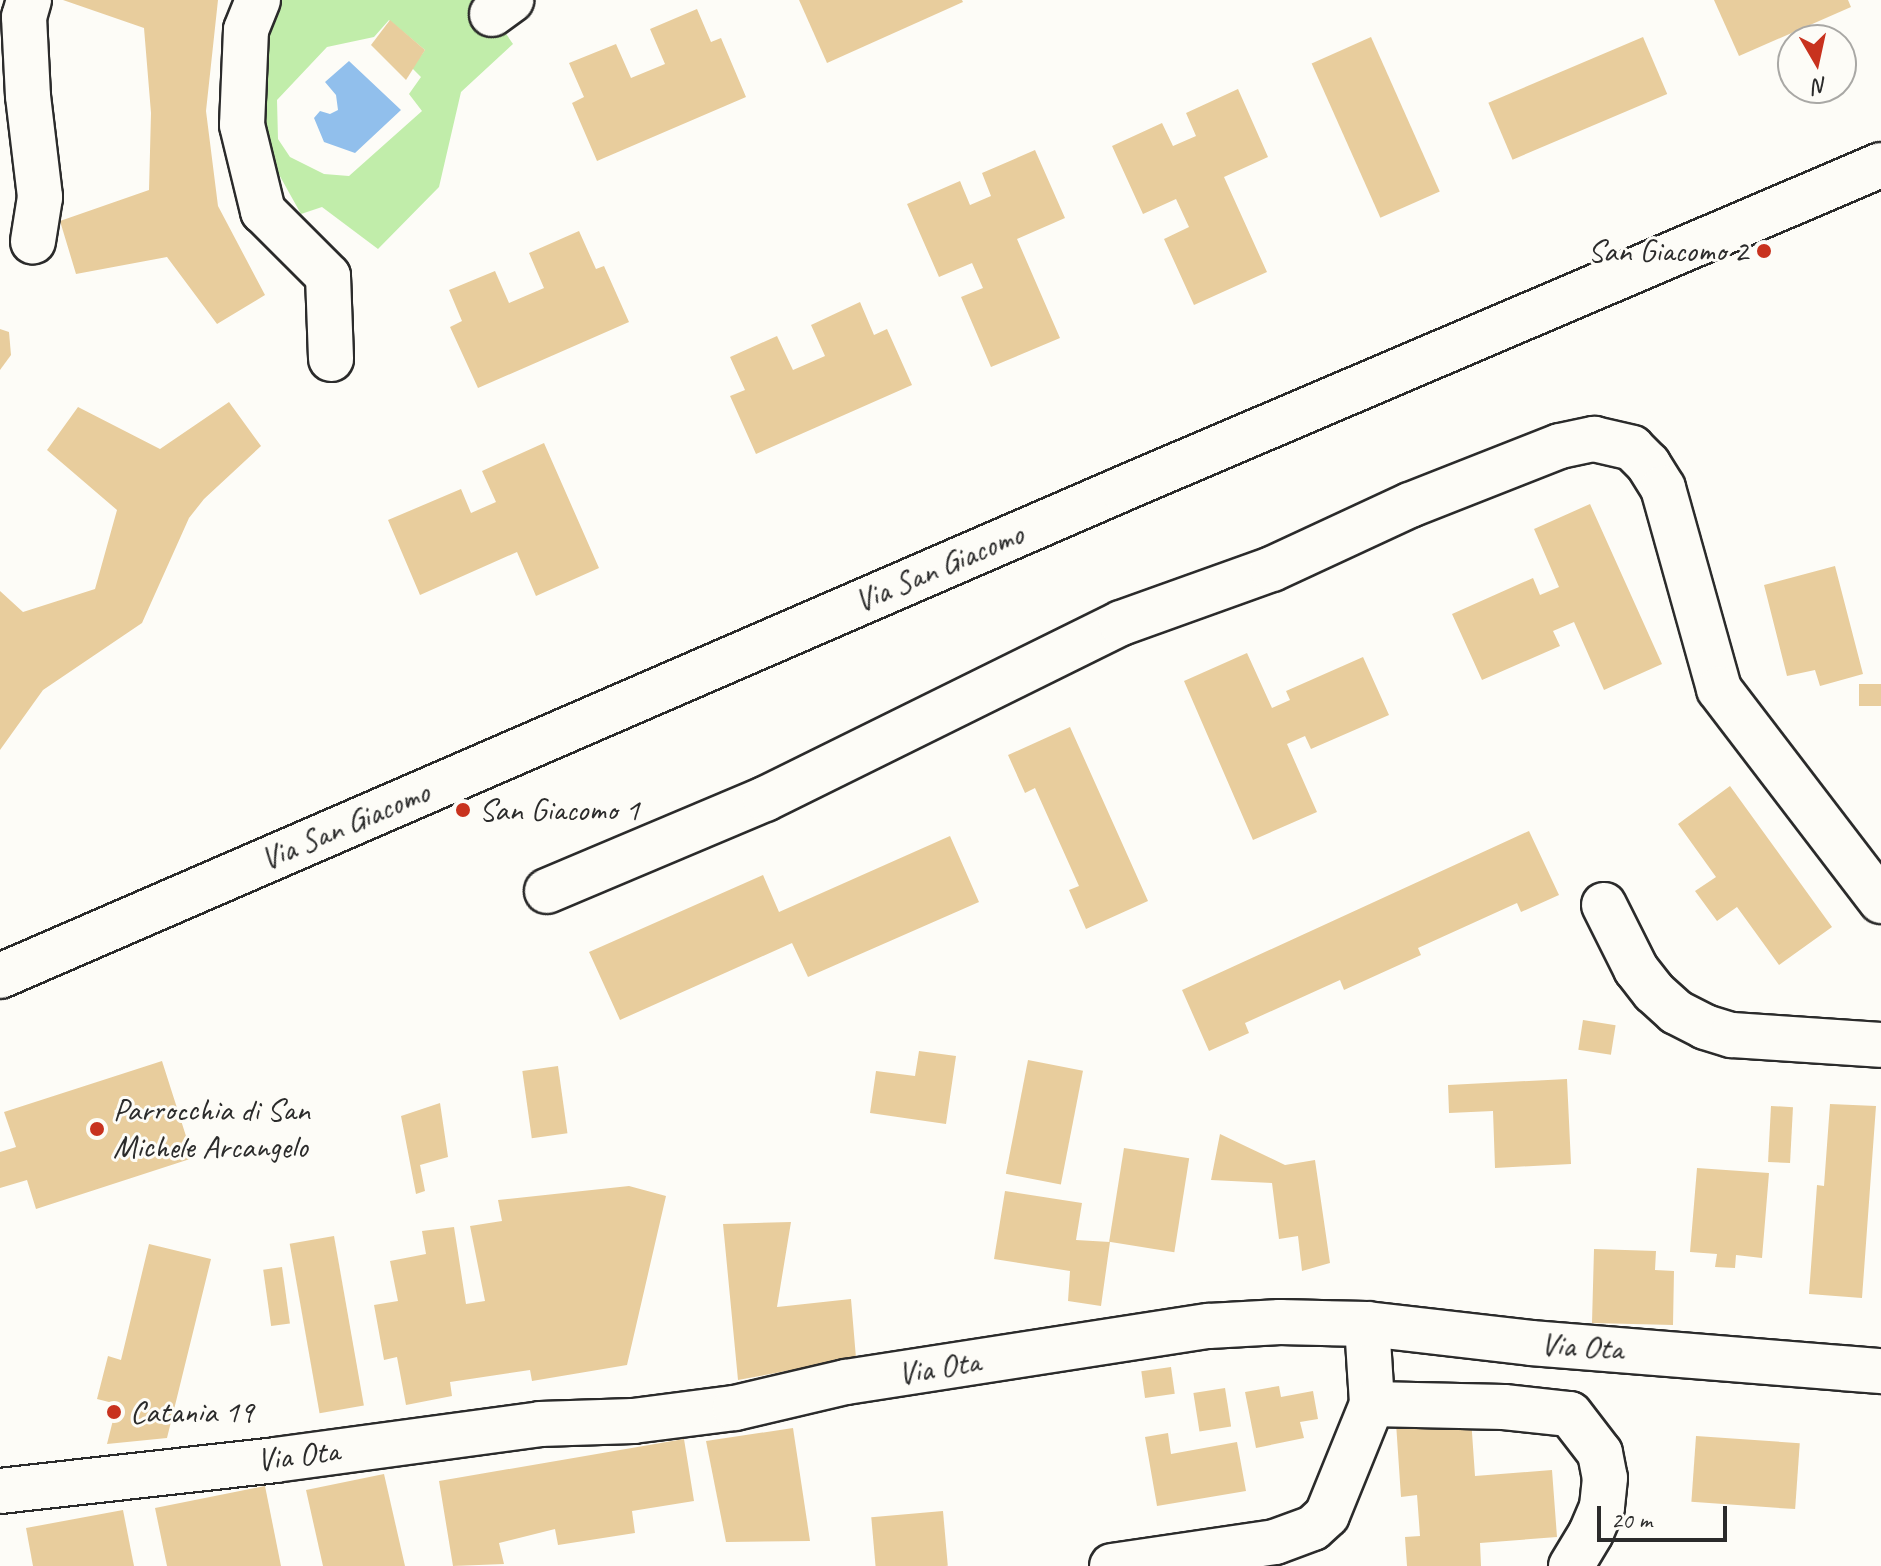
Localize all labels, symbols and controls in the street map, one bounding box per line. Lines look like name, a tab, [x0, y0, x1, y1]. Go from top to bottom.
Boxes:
north arrow	[1777, 24, 1857, 104]
text: N	[1812, 71, 1829, 101]
place label: San Giacomo 2	[1586, 232, 1748, 270]
marker: San Giacomo 2	[1755, 242, 1773, 260]
street label: Via San Giacomo	[848, 515, 1030, 621]
street label: Via San Giacomo	[254, 773, 436, 879]
place label: San Giacomo 1	[479, 791, 641, 829]
marker: San Giacomo 1	[454, 801, 472, 819]
place label: Parrocchia di San Michele Arcangelo	[113, 1092, 310, 1167]
marker: Parrocchia di San Michele Arcangelo	[88, 1120, 106, 1138]
street label: Via Ota	[1539, 1325, 1625, 1369]
street label: Via Ota	[895, 1343, 983, 1393]
place label: Catania 19	[130, 1393, 253, 1431]
marker: Catania 19	[105, 1403, 123, 1421]
street label: Via Ota	[254, 1432, 342, 1480]
scale bar	[1601, 1490, 1731, 1540]
text: 20 m	[1611, 1505, 1652, 1535]

